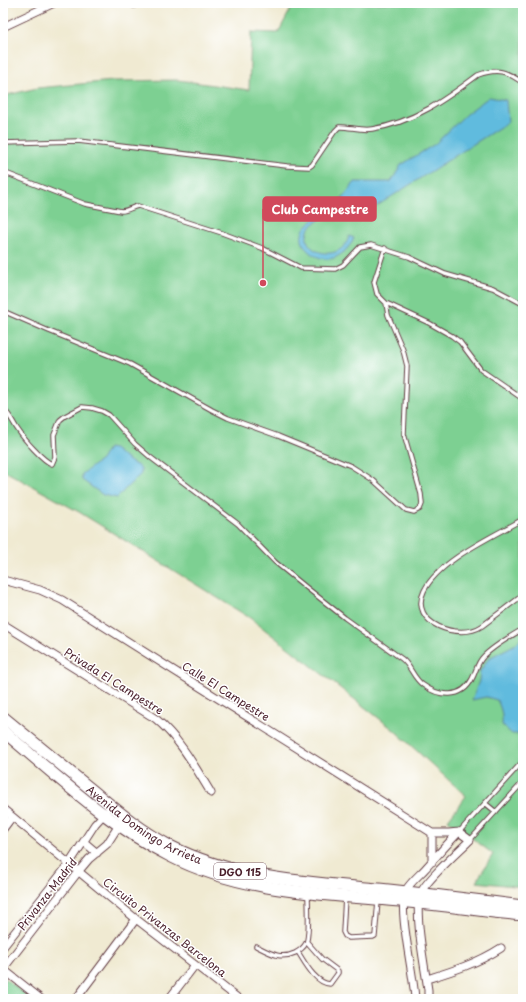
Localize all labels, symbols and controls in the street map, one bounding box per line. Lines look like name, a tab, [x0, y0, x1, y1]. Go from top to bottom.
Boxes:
callout: Club Campestre	[263, 197, 376, 221]
text: Club Campestre	[271, 200, 369, 218]
street label: Privada El Campestre	[61, 644, 167, 719]
street label: Calle El Campestre	[179, 657, 273, 725]
street label: Avenida Domingo Arrieta	[83, 781, 205, 867]
street label: Privanza Madrid	[13, 854, 81, 934]
road number: DGO 115	[214, 863, 266, 879]
street label: Circuito Privanzas Barcelona	[100, 873, 230, 981]

